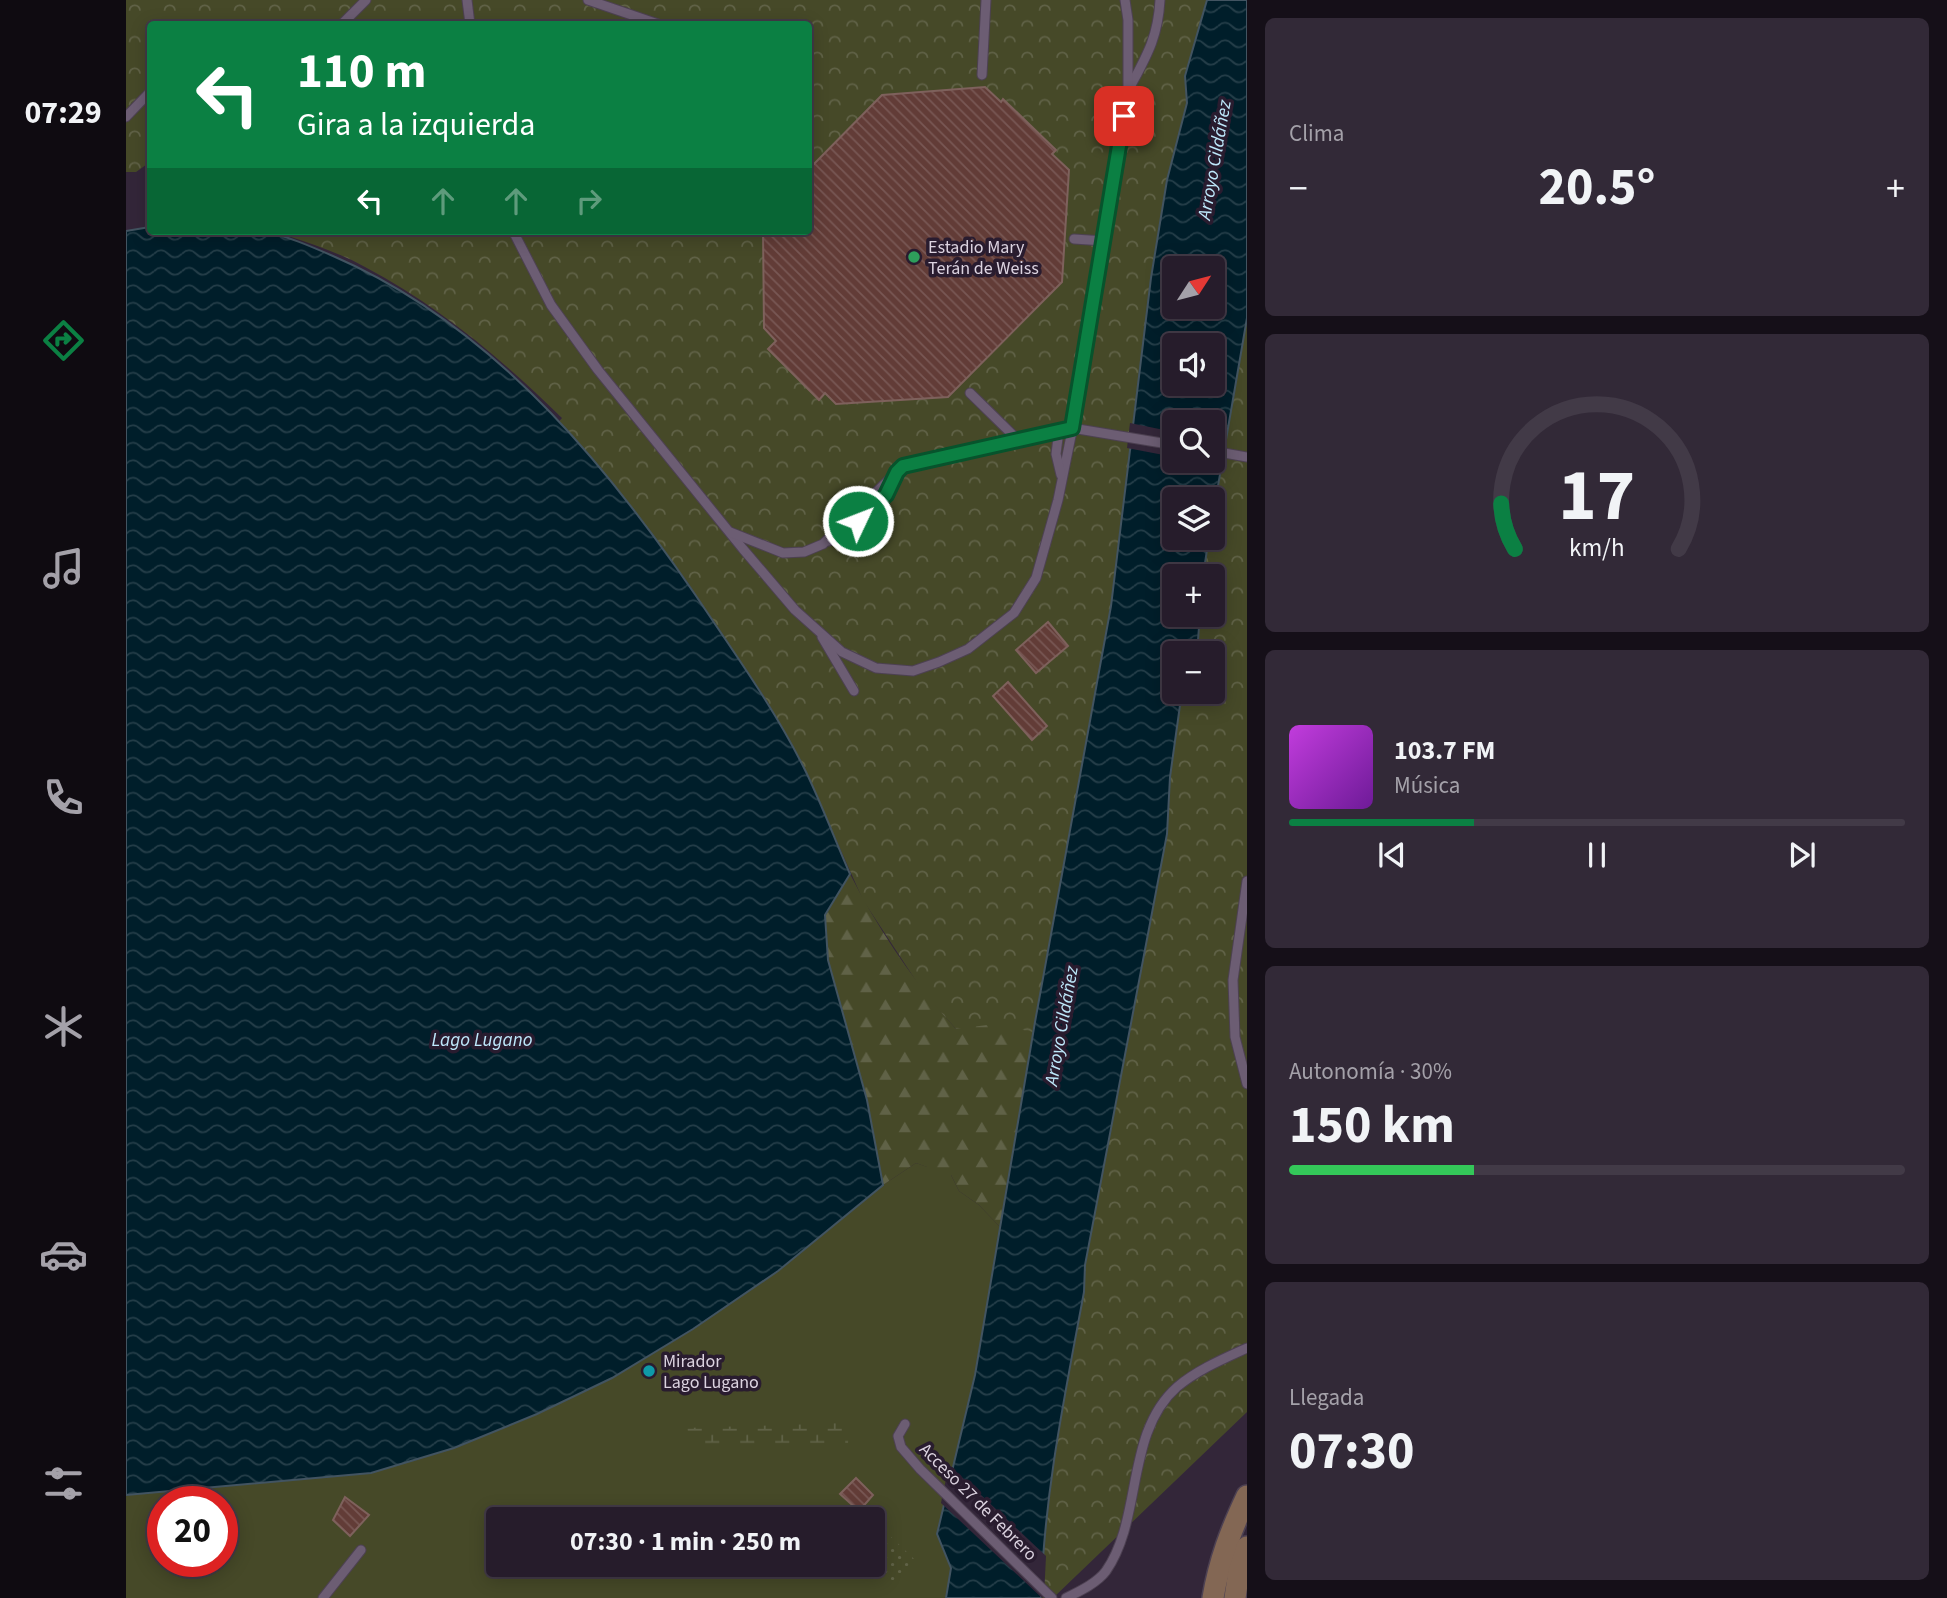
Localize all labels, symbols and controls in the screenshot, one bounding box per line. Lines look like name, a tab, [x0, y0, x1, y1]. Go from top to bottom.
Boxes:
text: 110 m	[297, 37, 426, 107]
icon: left	[182, 49, 273, 140]
pin	[1094, 86, 1154, 146]
text: 07:29	[24, 90, 102, 136]
icon: arrive	[1105, 97, 1143, 135]
water label: Arroyo Cildáñez	[1191, 97, 1239, 223]
text: Gira a la izquierda	[297, 102, 535, 148]
text: Clima	[1289, 117, 1344, 150]
text: 20.5°	[1539, 151, 1655, 225]
text: −	[1289, 162, 1308, 216]
text: +	[1886, 162, 1905, 216]
icon: left	[351, 182, 389, 220]
icon: ahead	[424, 182, 462, 220]
icon: ahead	[497, 182, 535, 220]
icon: right	[570, 182, 608, 220]
place label: Estadio Mary Terán de Weiss	[928, 235, 1039, 281]
marker: Estadio Mary Terán de Weiss	[906, 249, 922, 265]
north arrow	[1162, 256, 1225, 318]
map controls	[1162, 256, 1225, 704]
icon: directions	[39, 316, 88, 365]
button: sound	[1162, 333, 1225, 396]
button: search	[1162, 410, 1225, 473]
text: 17	[1559, 444, 1635, 548]
position arrow	[821, 484, 895, 558]
button: layers	[1162, 487, 1225, 550]
text: km/h	[1569, 530, 1625, 566]
icon: music	[39, 544, 88, 593]
button: +	[1162, 564, 1225, 627]
button: −	[1162, 641, 1225, 704]
text: 103.7 FM	[1394, 732, 1495, 769]
text: Música	[1394, 769, 1460, 802]
icon: phone	[39, 773, 88, 822]
icon: previous	[1373, 836, 1411, 874]
icon: pause	[1578, 836, 1616, 874]
icon: next	[1783, 836, 1821, 874]
water label: Arroyo Cildáñez	[1038, 963, 1086, 1089]
icon: climate	[39, 1002, 88, 1051]
water label: Lago Lugano	[432, 1027, 533, 1054]
text: Autonomía · 30%	[1289, 1055, 1452, 1088]
text: 150 km	[1289, 1089, 1455, 1163]
icon: car	[39, 1230, 88, 1279]
place label: Mirador Lago Lugano	[663, 1349, 759, 1395]
marker: Mirador Lago Lugano	[641, 1363, 657, 1379]
text: Llegada	[1289, 1381, 1364, 1414]
text: 07:30	[1289, 1415, 1414, 1489]
street label: Acceso 27 de Febrero	[913, 1437, 1043, 1567]
icon: filters	[39, 1459, 88, 1508]
speed limit sign: 20	[147, 1486, 238, 1577]
text: 07:30 · 1 min · 250 m	[570, 1523, 801, 1560]

